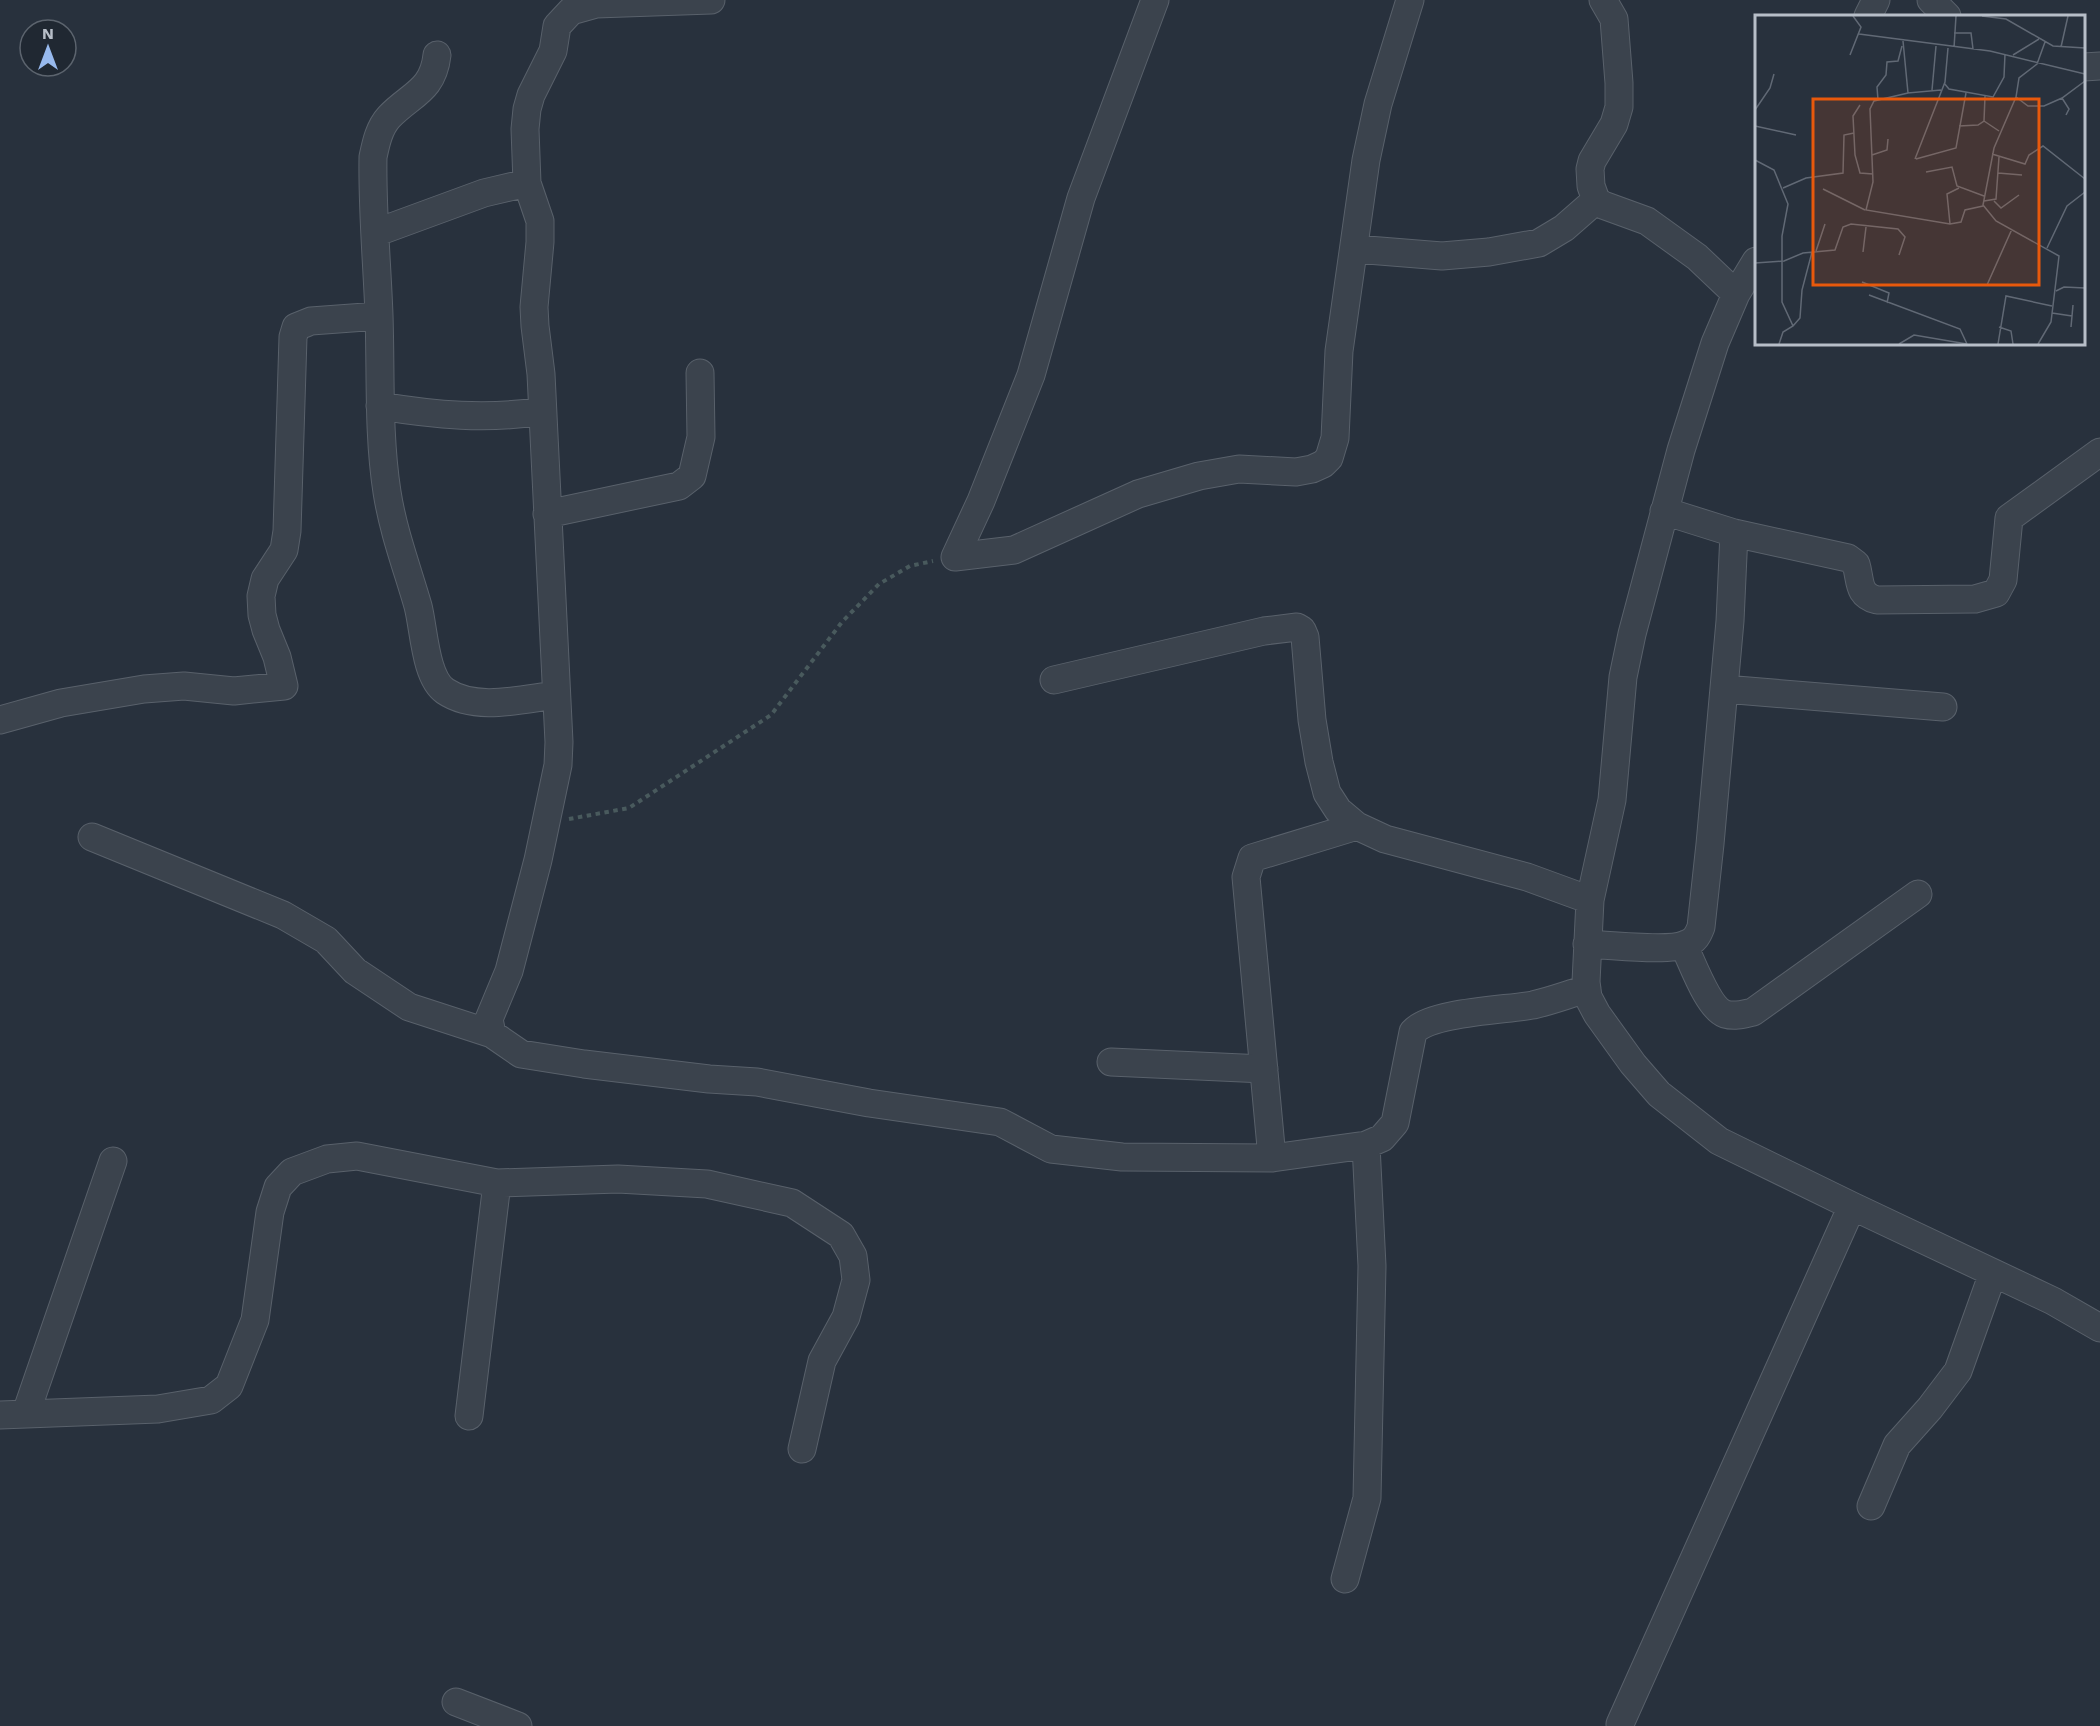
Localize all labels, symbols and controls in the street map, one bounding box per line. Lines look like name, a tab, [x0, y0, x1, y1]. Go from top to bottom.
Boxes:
inset map	[1755, 15, 2085, 345]
north arrow	[18, 18, 78, 78]
text: N	[42, 24, 54, 43]

